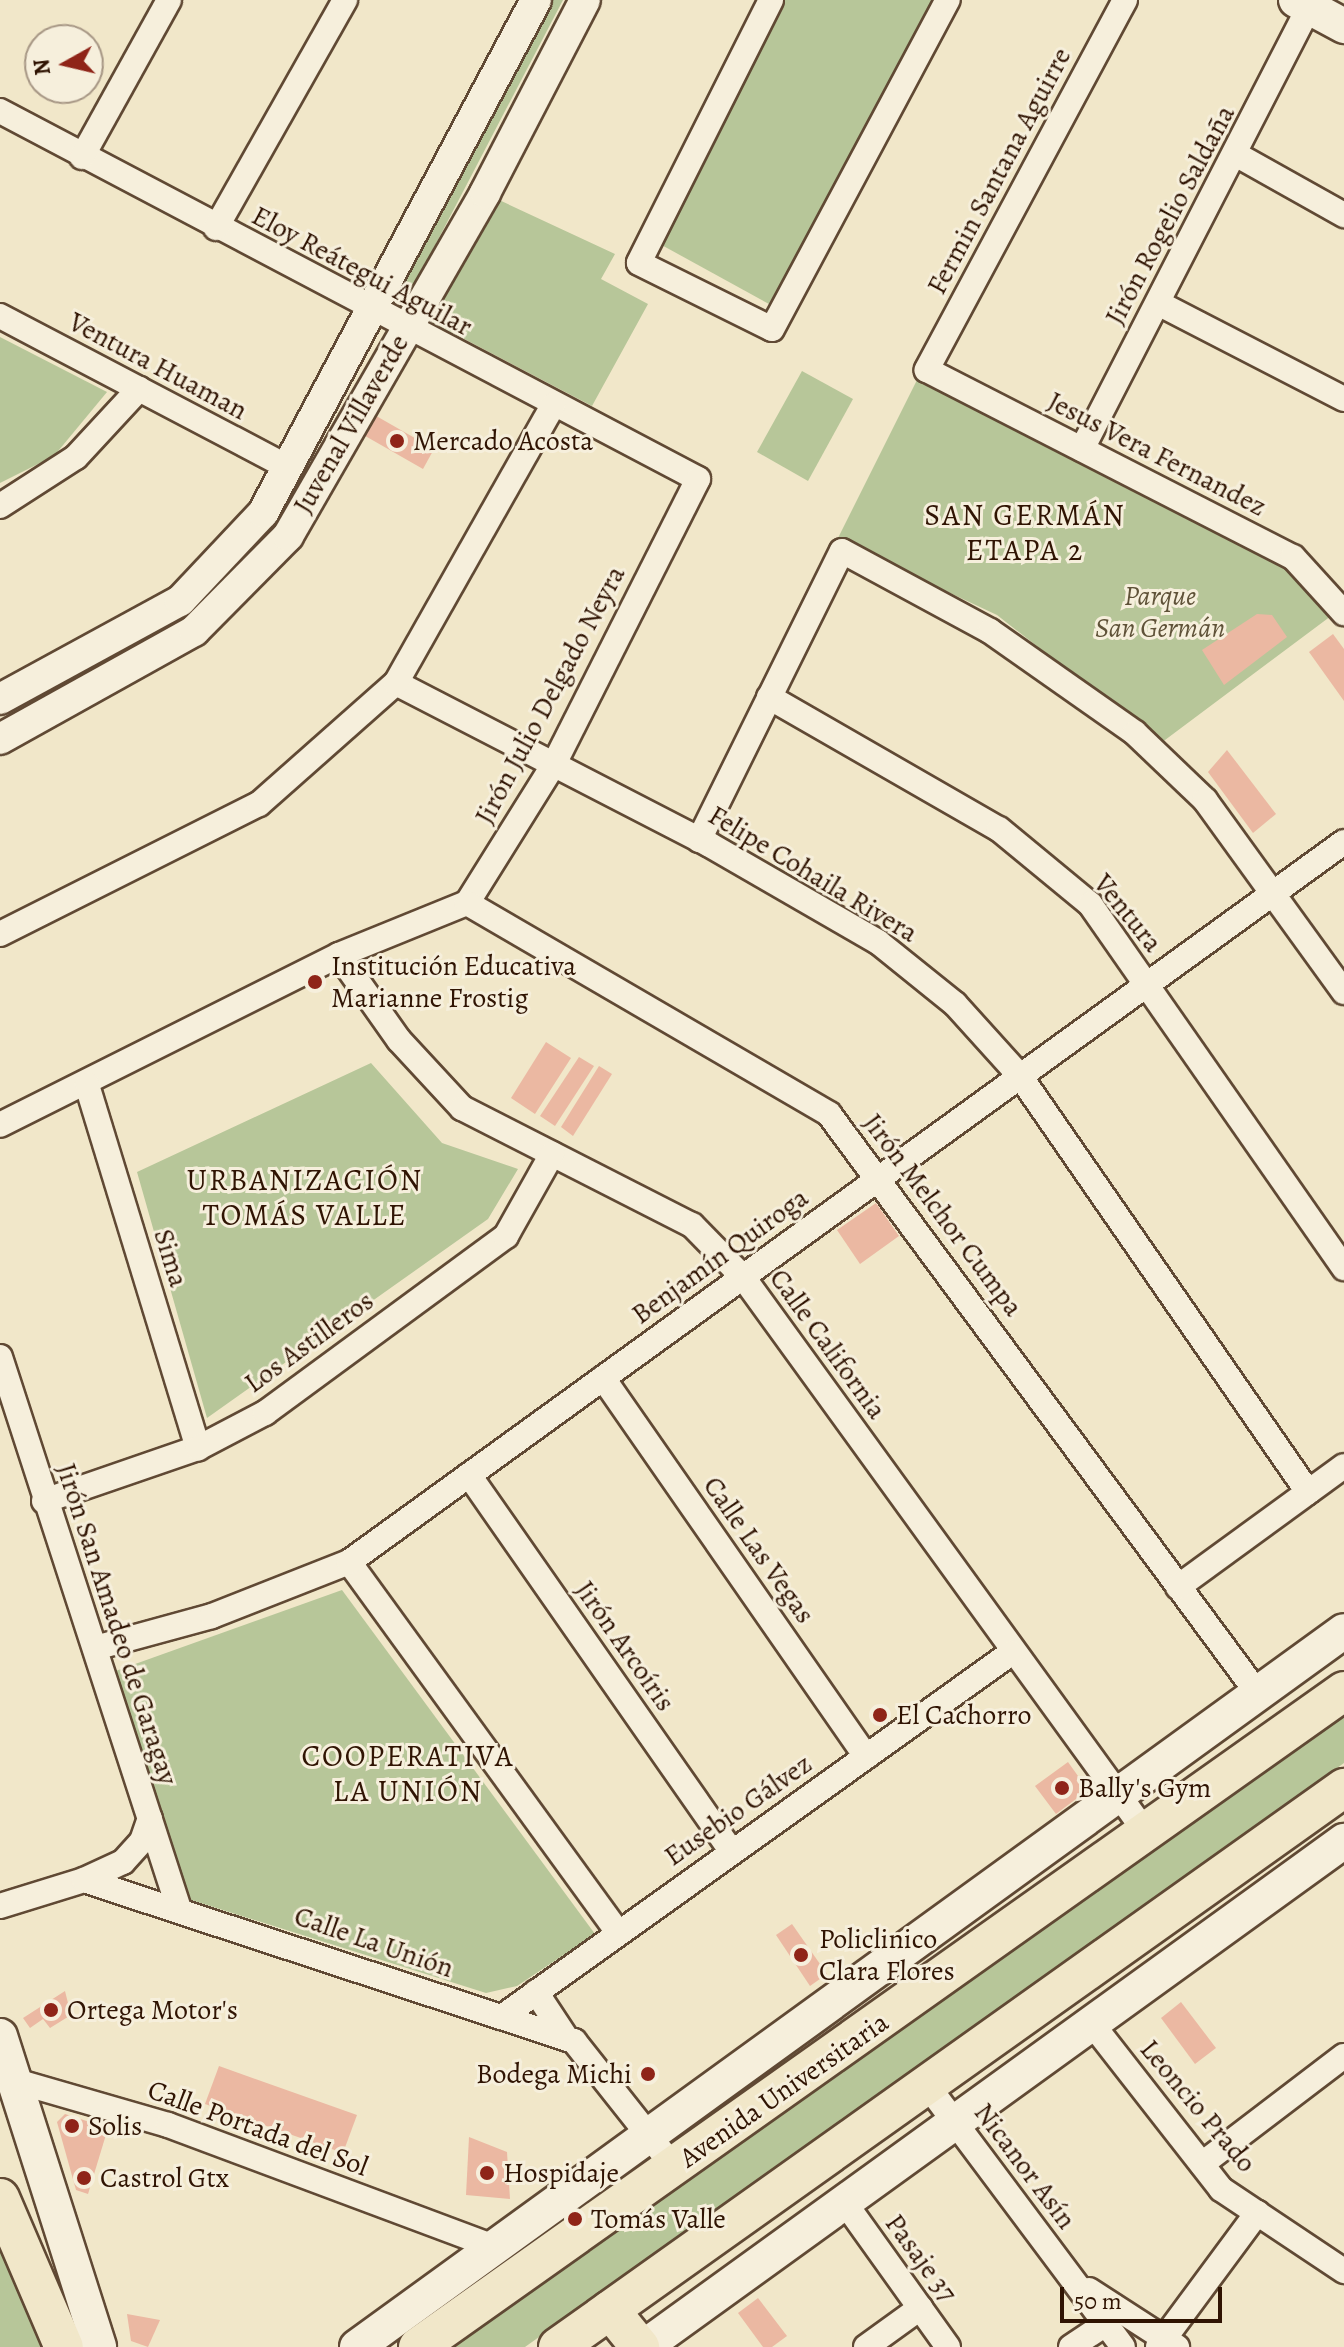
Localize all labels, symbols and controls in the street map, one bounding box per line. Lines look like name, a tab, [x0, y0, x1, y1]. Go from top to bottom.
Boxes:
north arrow	[24, 24, 104, 104]
street label: Fermin Santana Aguirre	[920, 42, 1078, 300]
text: N	[26, 57, 58, 77]
street label: Jirón Rogelio Saldaña	[1098, 99, 1242, 331]
street label: Eloy Reátegui Aguilar	[246, 199, 478, 343]
street label: Ventura Huaman	[63, 305, 253, 427]
street label: Juvenal Villaverde	[286, 328, 416, 520]
street label: Jesus Vera Fernandez	[1042, 384, 1272, 524]
place label: Mercado Acosta	[413, 424, 593, 458]
marker: Mercado Acosta	[388, 432, 406, 450]
district label: SAN GERMÁN ETAPA 2	[924, 497, 1126, 568]
street label: Jirón Julio Delgado Neyra	[468, 560, 632, 830]
park label: Parque San Germán	[1095, 579, 1225, 645]
street label: Felipe Cohaila Rivera	[702, 798, 924, 950]
street label: Ventura	[1086, 867, 1170, 959]
place label: Institución Educativa Marianne Frostig	[331, 949, 576, 1015]
marker: Institución Educativa Marianne Frostig	[306, 973, 324, 991]
street label: Jirón Melchor Cumpa	[856, 1107, 1030, 1323]
district label: URBANIZACIÓN TOMÁS VALLE	[187, 1162, 423, 1232]
street label: Benjamín Quiroga	[625, 1181, 815, 1331]
street label: Sima	[146, 1225, 196, 1291]
street label: Calle California	[762, 1262, 894, 1426]
street label: Los Astilleros	[238, 1284, 380, 1400]
street label: Jirón San Amadeo de Garagay	[49, 1459, 185, 1789]
street label: Calle Las Vegas	[696, 1470, 822, 1630]
street label: Jirón Arcoíris	[568, 1574, 682, 1718]
place label: El Cachorro	[896, 1698, 1031, 1732]
marker: El Cachorro	[871, 1706, 889, 1724]
district label: COOPERATIVA LA UNIÓN	[301, 1738, 515, 1808]
street label: Eusebio Gálvez	[658, 1747, 818, 1873]
place label: Bally's Gym	[1078, 1771, 1211, 1805]
marker: Bally's Gym	[1053, 1779, 1071, 1797]
street label: Calle La Unión	[290, 1899, 458, 1985]
place label: Policlinico Clara Flores	[819, 1922, 955, 1988]
marker: Policlinico Clara Flores	[790, 1944, 812, 1966]
place label: Ortega Motor's	[67, 1993, 238, 2027]
marker: Ortega Motor's	[42, 2001, 60, 2019]
street label: Avenida Universitaria	[673, 2005, 895, 2175]
street label: Leoncio Prado	[1133, 2033, 1263, 2179]
place label: Bodega Michi	[476, 2057, 632, 2091]
marker: Bodega Michi	[639, 2065, 657, 2083]
street label: Calle Portada del Sol	[143, 2073, 373, 2183]
street label: Nicanor Asín	[967, 2096, 1083, 2236]
place label: Solis	[88, 2109, 142, 2143]
marker: Solis	[63, 2117, 81, 2135]
place label: Hospidaje	[503, 2156, 619, 2190]
place label: Castrol Gtx	[100, 2161, 229, 2195]
marker: Hospidaje	[478, 2164, 496, 2182]
marker: Castrol Gtx	[75, 2169, 93, 2187]
place label: Tomás Valle	[591, 2202, 726, 2236]
street label: Pasaje 37	[878, 2207, 964, 2309]
marker: Tomás Valle	[566, 2210, 584, 2228]
scale bar	[1064, 2271, 1226, 2321]
text: 50 m	[1074, 2285, 1122, 2317]

